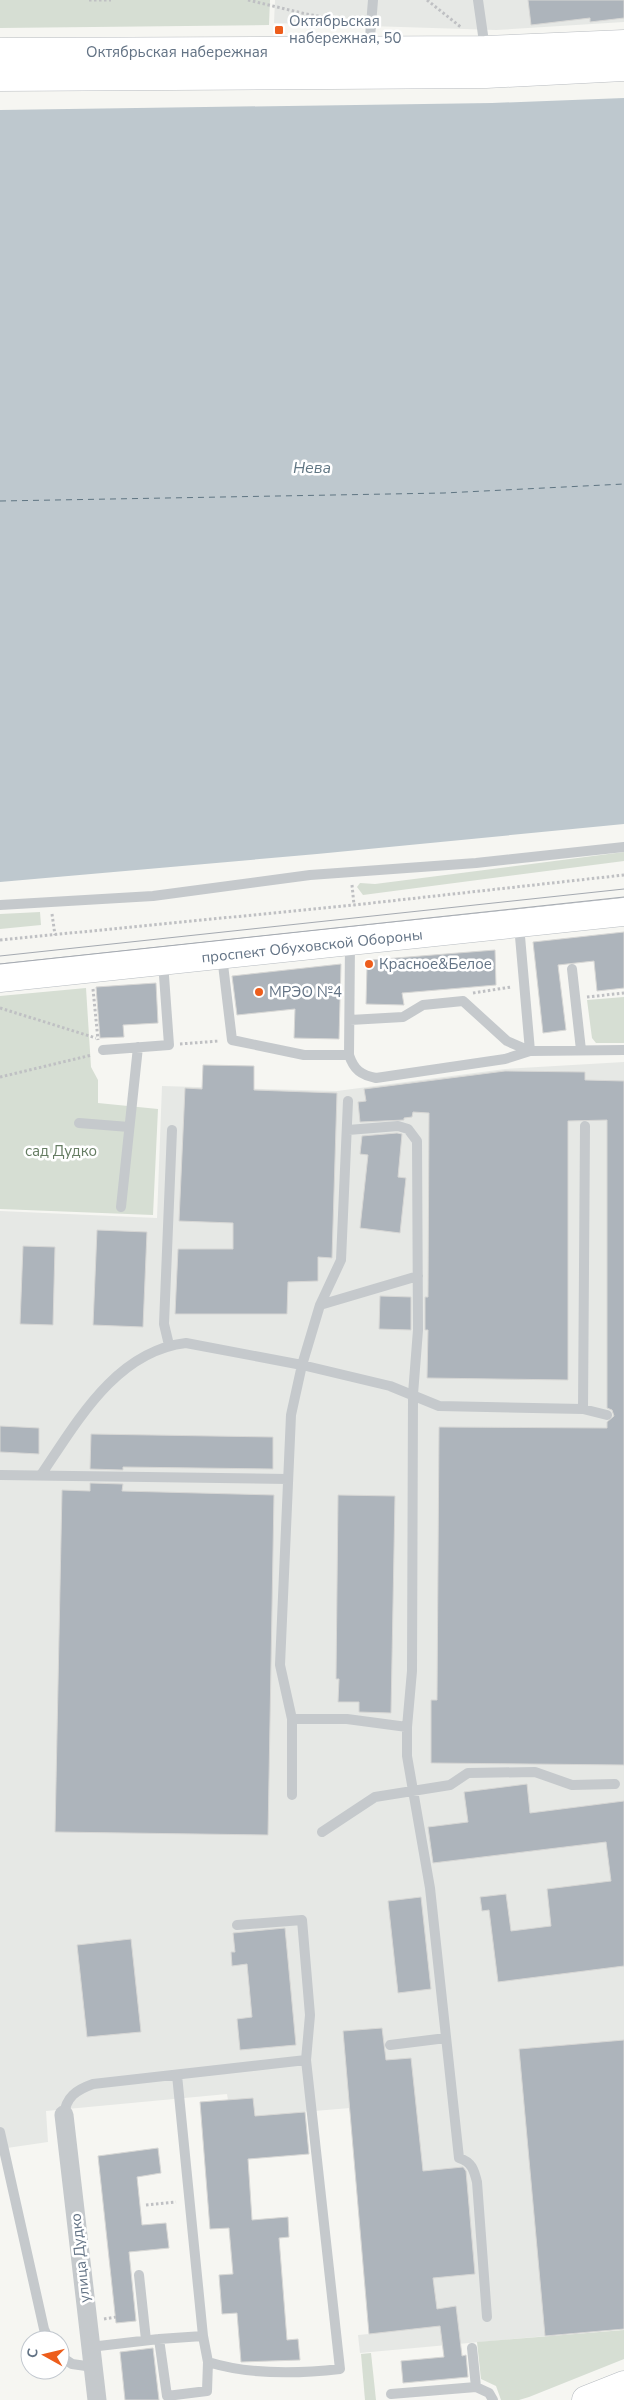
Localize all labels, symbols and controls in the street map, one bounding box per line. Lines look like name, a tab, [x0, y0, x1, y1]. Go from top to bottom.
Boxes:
place label: Октябрьская набережная, 50	[289, 11, 402, 48]
marker: Октябрьская набережная, 50	[273, 24, 285, 36]
street label: Октябрьская набережная	[86, 42, 268, 62]
water label: Нева	[293, 457, 331, 479]
street label: проспект Обуховской Обороны	[200, 924, 424, 968]
place label: Красное&Белое	[379, 954, 492, 974]
marker: Красное&Белое	[363, 958, 375, 970]
place label: МРЭО №4	[269, 982, 342, 1002]
marker: МРЭО №4	[253, 986, 265, 998]
park label: сад Дудко	[25, 1141, 97, 1161]
street label: улица Дудко	[65, 2212, 95, 2304]
north arrow	[20, 2330, 70, 2380]
text: С	[23, 2347, 43, 2359]

